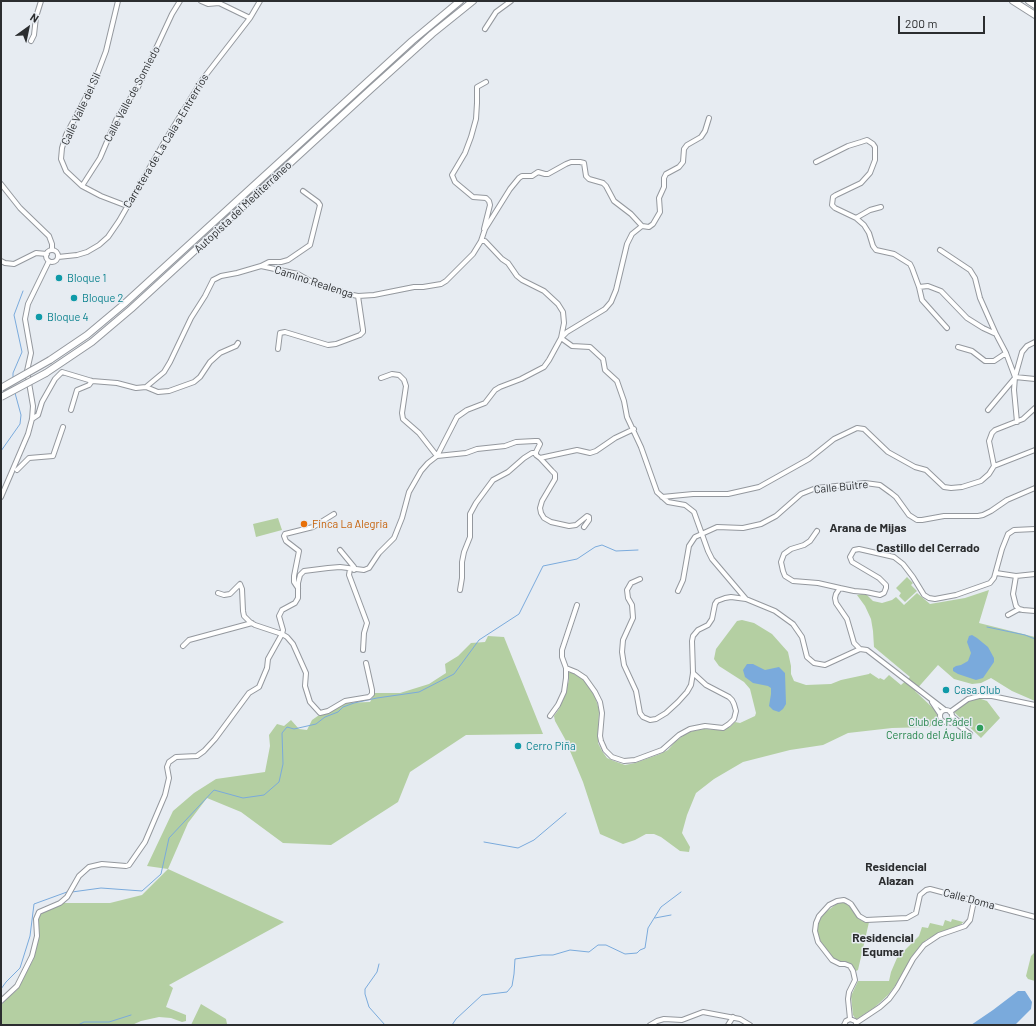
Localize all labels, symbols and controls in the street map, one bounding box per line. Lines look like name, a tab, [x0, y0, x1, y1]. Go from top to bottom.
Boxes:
north arrow	[8, 8, 48, 48]
scale bar	[900, 8, 987, 34]
text: N	[28, 10, 41, 25]
text: 200 m	[905, 16, 937, 30]
street label: Calle Valle de Somiedo	[101, 44, 163, 144]
street label: Calle Valle del Sil	[58, 71, 104, 147]
street label: Carretera de La Cala a Entrerrios	[121, 71, 211, 211]
street label: Autopista del Mediterráneo	[191, 158, 295, 256]
street label: Camino Realenga	[273, 263, 355, 301]
place label: Bloque 1	[67, 271, 106, 285]
marker: Bloque 1	[54, 273, 64, 283]
place label: Bloque 2	[82, 291, 123, 305]
marker: Bloque 2	[69, 293, 79, 303]
place label: Bloque 4	[47, 310, 89, 324]
marker: Bloque 4	[34, 312, 44, 322]
street label: Calle Buitre	[813, 478, 869, 496]
place label: Finca La Alegria	[312, 517, 388, 531]
marker: Finca La Alegria	[299, 519, 309, 529]
district label: Arana de Mijas	[830, 521, 906, 535]
district label: Castillo del Cerrado	[876, 541, 980, 555]
place label: Casa Club	[954, 683, 1000, 697]
marker: Casa Club	[941, 685, 951, 695]
place label: Club de Pádel Cerrado del Águila	[886, 715, 972, 741]
marker: Club de Pádel Cerrado del Águila	[975, 723, 985, 733]
place label: Cerro Piña	[526, 739, 576, 753]
marker: Cerro Piña	[513, 741, 523, 751]
district label: Residencial Alazan	[865, 860, 927, 888]
street label: Calle Doma	[942, 886, 996, 912]
district label: Residencial Equmar	[852, 931, 914, 959]

